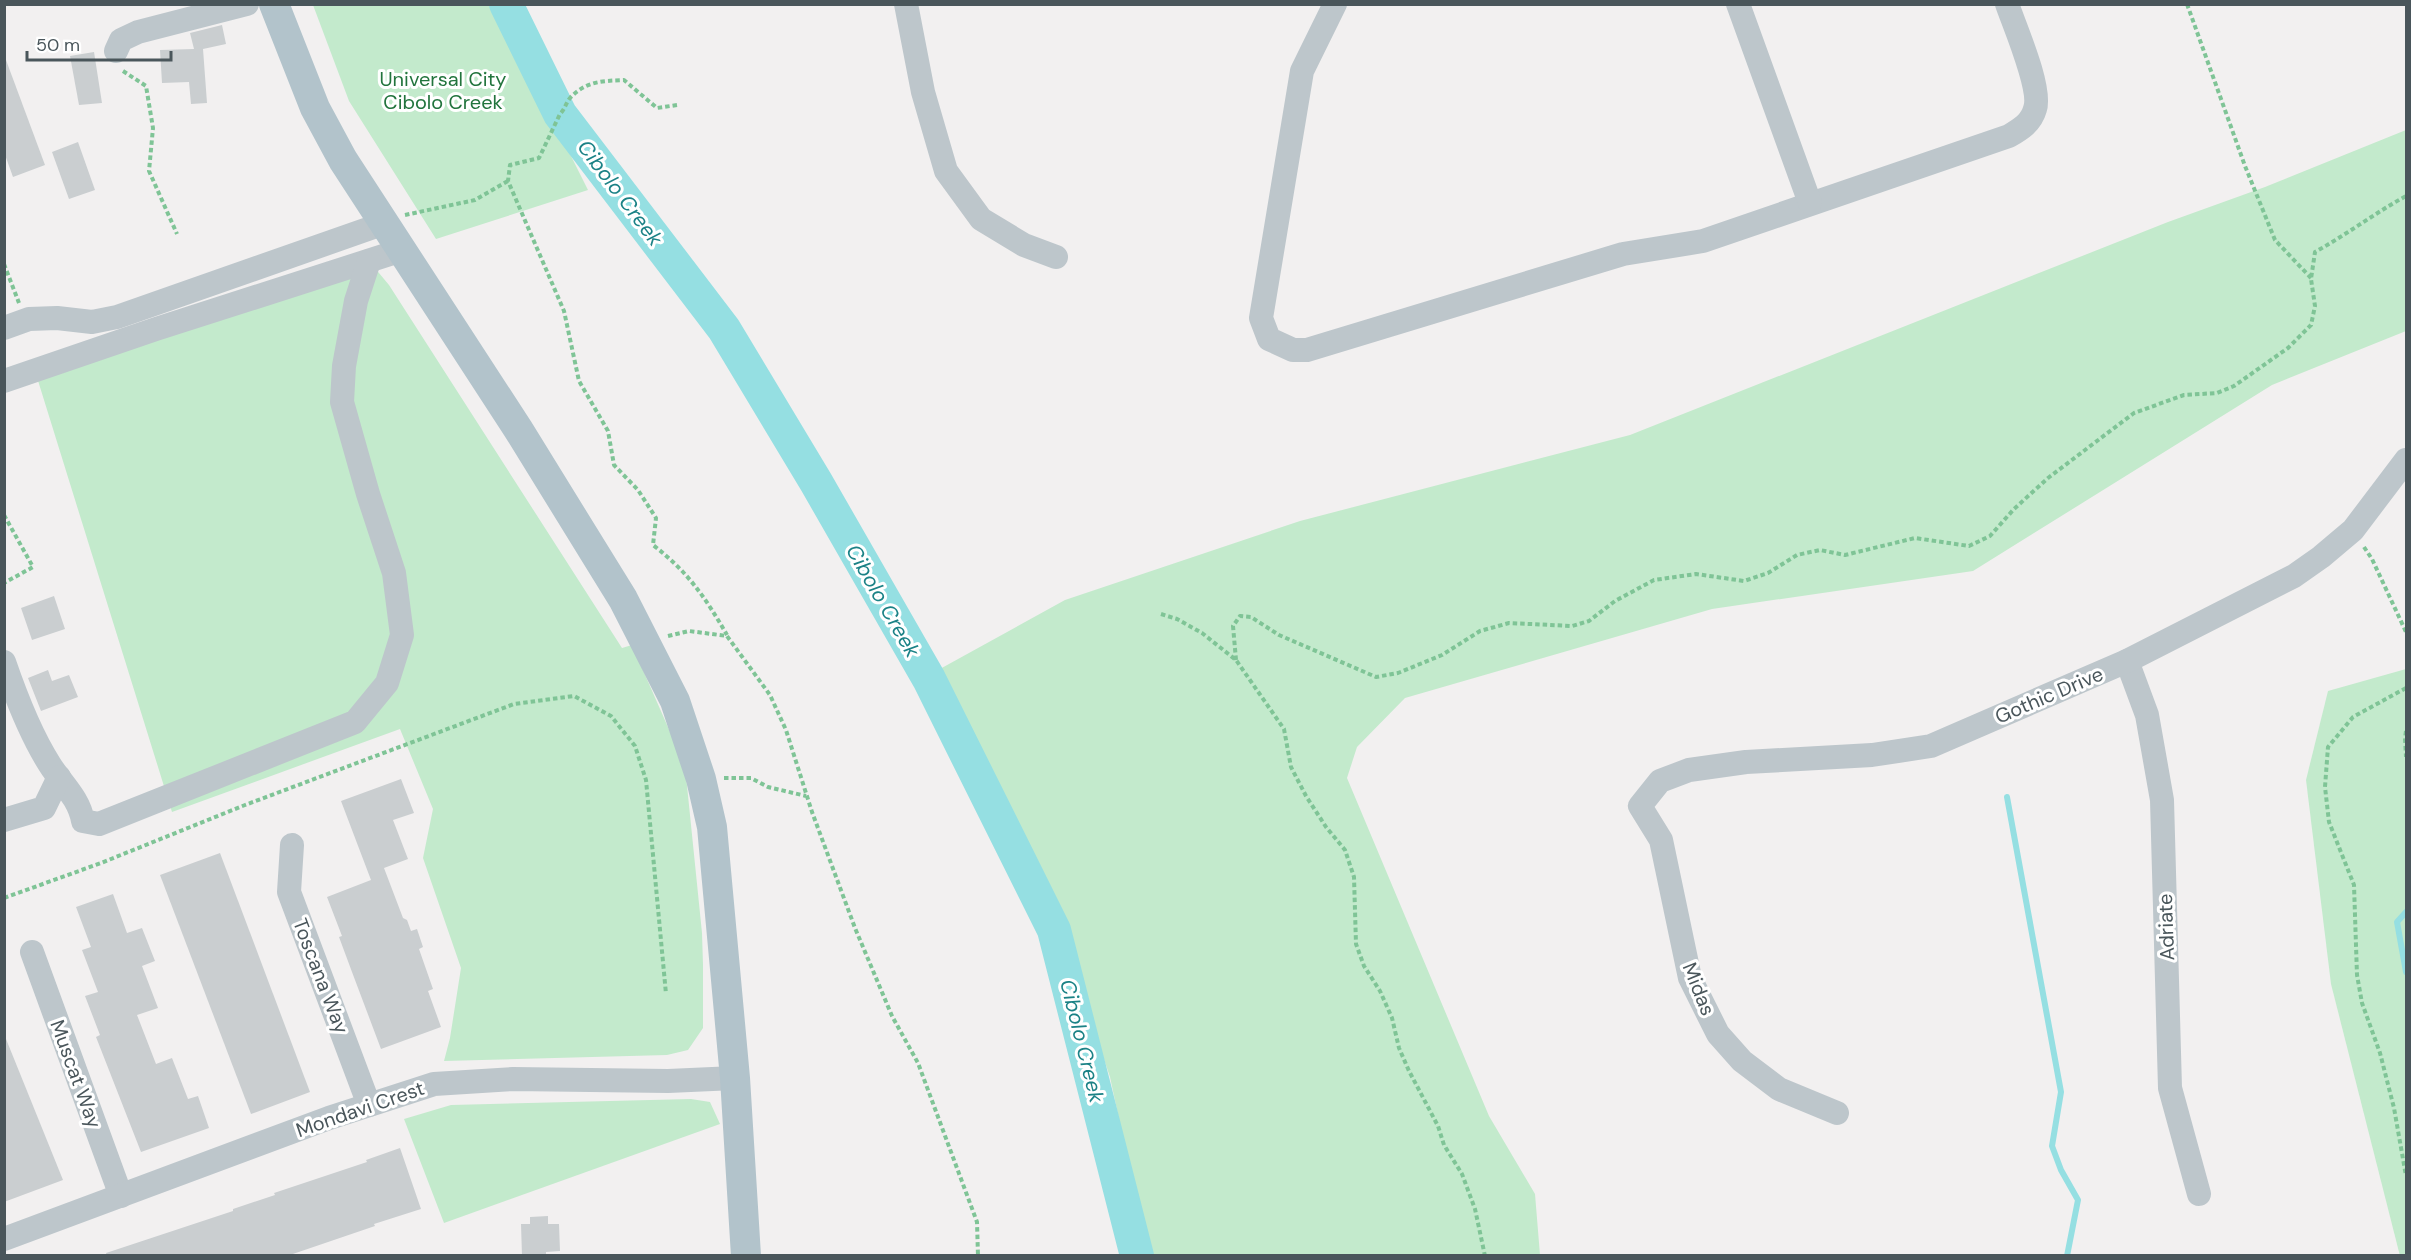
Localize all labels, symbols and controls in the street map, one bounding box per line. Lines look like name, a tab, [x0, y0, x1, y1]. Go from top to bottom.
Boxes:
scale bar	[27, 24, 171, 62]
text: 50 m	[36, 33, 80, 57]
park label: Universal City Cibolo Creek	[380, 66, 506, 115]
water label: Cibolo Creek	[571, 134, 669, 252]
water label: Cibolo Creek	[839, 539, 927, 663]
street label: Gothic Drive	[1991, 661, 2107, 729]
street label: Adriate	[2152, 893, 2180, 961]
street label: Toscana Way	[287, 915, 355, 1037]
street label: Midas	[1677, 959, 1721, 1019]
water label: Cibolo Creek	[1053, 976, 1111, 1106]
street label: Muscat Way	[44, 1016, 108, 1132]
street label: Mondavi Crest	[292, 1075, 428, 1143]

